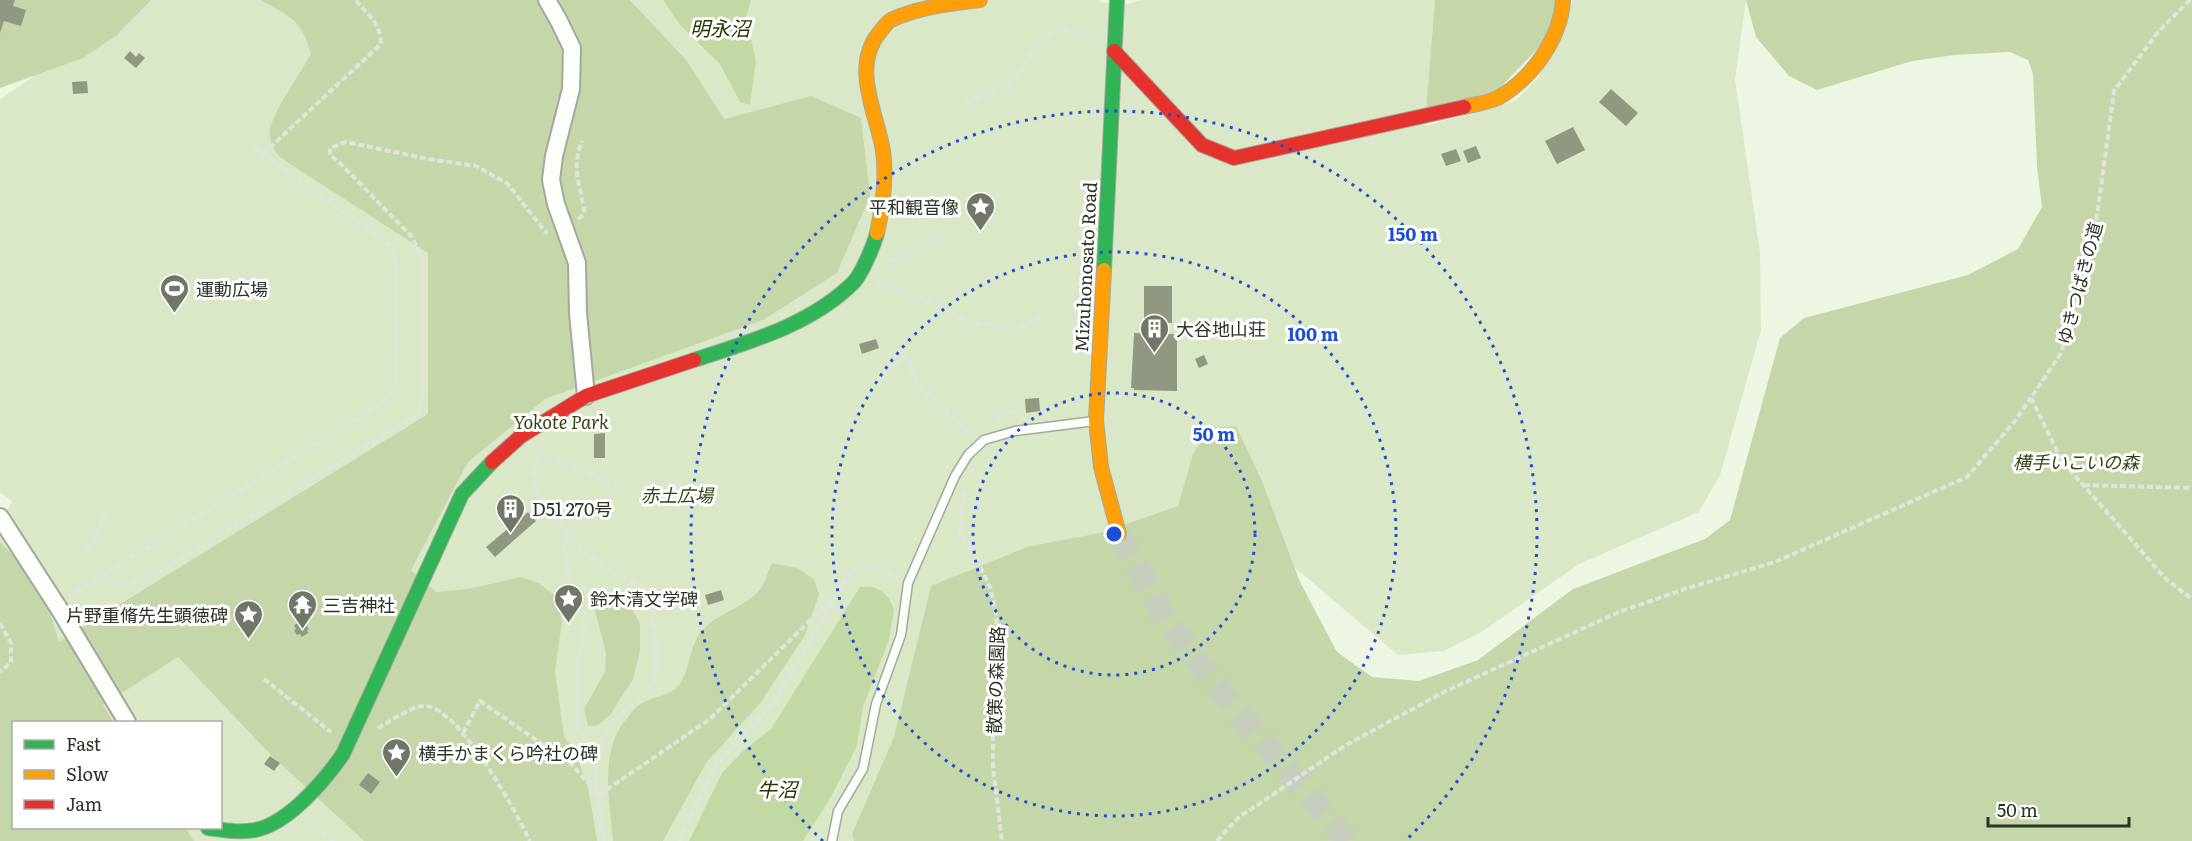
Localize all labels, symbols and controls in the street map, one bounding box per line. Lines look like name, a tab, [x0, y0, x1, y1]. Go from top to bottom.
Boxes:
water label: 明永沼	[690, 12, 753, 42]
street label: Mizuhonosato Road	[1067, 181, 1103, 353]
place icon: 平和観音像	[964, 190, 996, 232]
place label: 平和観音像	[869, 193, 959, 220]
street label: ゆきつばきの道	[2050, 219, 2108, 347]
text: 150 m	[1388, 220, 1438, 247]
sports icon: 運動広場	[159, 272, 191, 314]
place label: 運動広場	[196, 275, 268, 302]
building icon: 大谷地山荘	[1139, 312, 1171, 354]
place label: 大谷地山荘	[1176, 315, 1266, 342]
text: 100 m	[1287, 320, 1339, 347]
park label: Yokote Park	[513, 408, 609, 435]
text: 50 m	[1193, 420, 1235, 447]
park label: 横手いこいの森	[2013, 448, 2141, 475]
park label: 赤土広場	[641, 481, 715, 508]
building icon: D51 270号	[495, 492, 527, 534]
place label: D51 270号	[532, 495, 612, 522]
centre of rings	[1104, 524, 1124, 544]
place icon: 鈴木清文学碑	[553, 582, 585, 624]
place label: 鈴木清文学碑	[590, 585, 698, 612]
temple icon: 三吉神社	[286, 588, 318, 630]
place label: 三吉神社	[323, 591, 395, 618]
place icon: 片野重脩先生顕徳碑	[233, 598, 265, 640]
place label: 片野重脩先生顕徳碑	[66, 601, 228, 628]
street label: 散策の森園路	[980, 626, 1010, 734]
legend	[12, 721, 222, 829]
text: Fast	[66, 730, 102, 757]
place icon: 横手かまくら吟社の碑	[381, 736, 413, 778]
place label: 横手かまくら吟社の碑	[418, 739, 598, 766]
text: Slow	[66, 760, 109, 787]
water label: 牛沼	[757, 773, 800, 803]
text: Jam	[66, 790, 102, 817]
scale bar	[1988, 790, 2129, 828]
text: 50 m	[1997, 796, 2038, 823]

